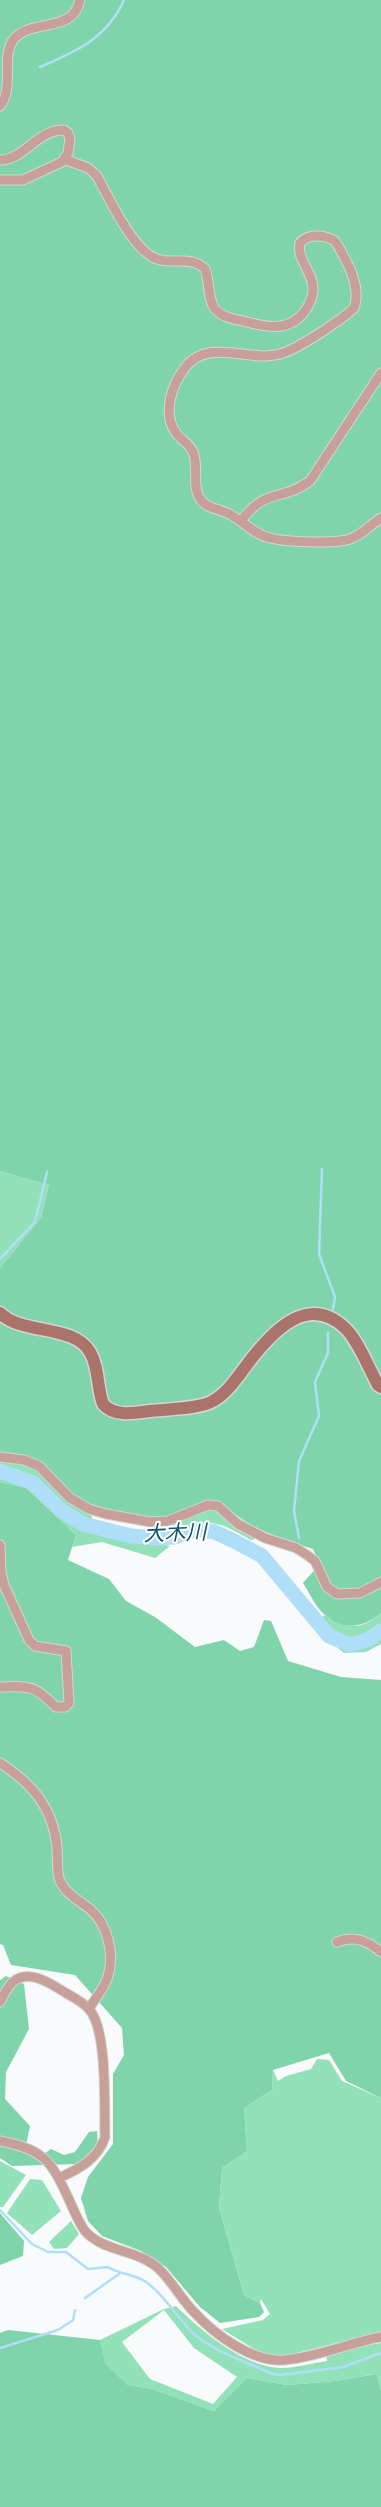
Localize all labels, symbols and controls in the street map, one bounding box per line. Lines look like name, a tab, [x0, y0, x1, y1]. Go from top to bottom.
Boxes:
water label: 大木川	[143, 1517, 209, 1551]

